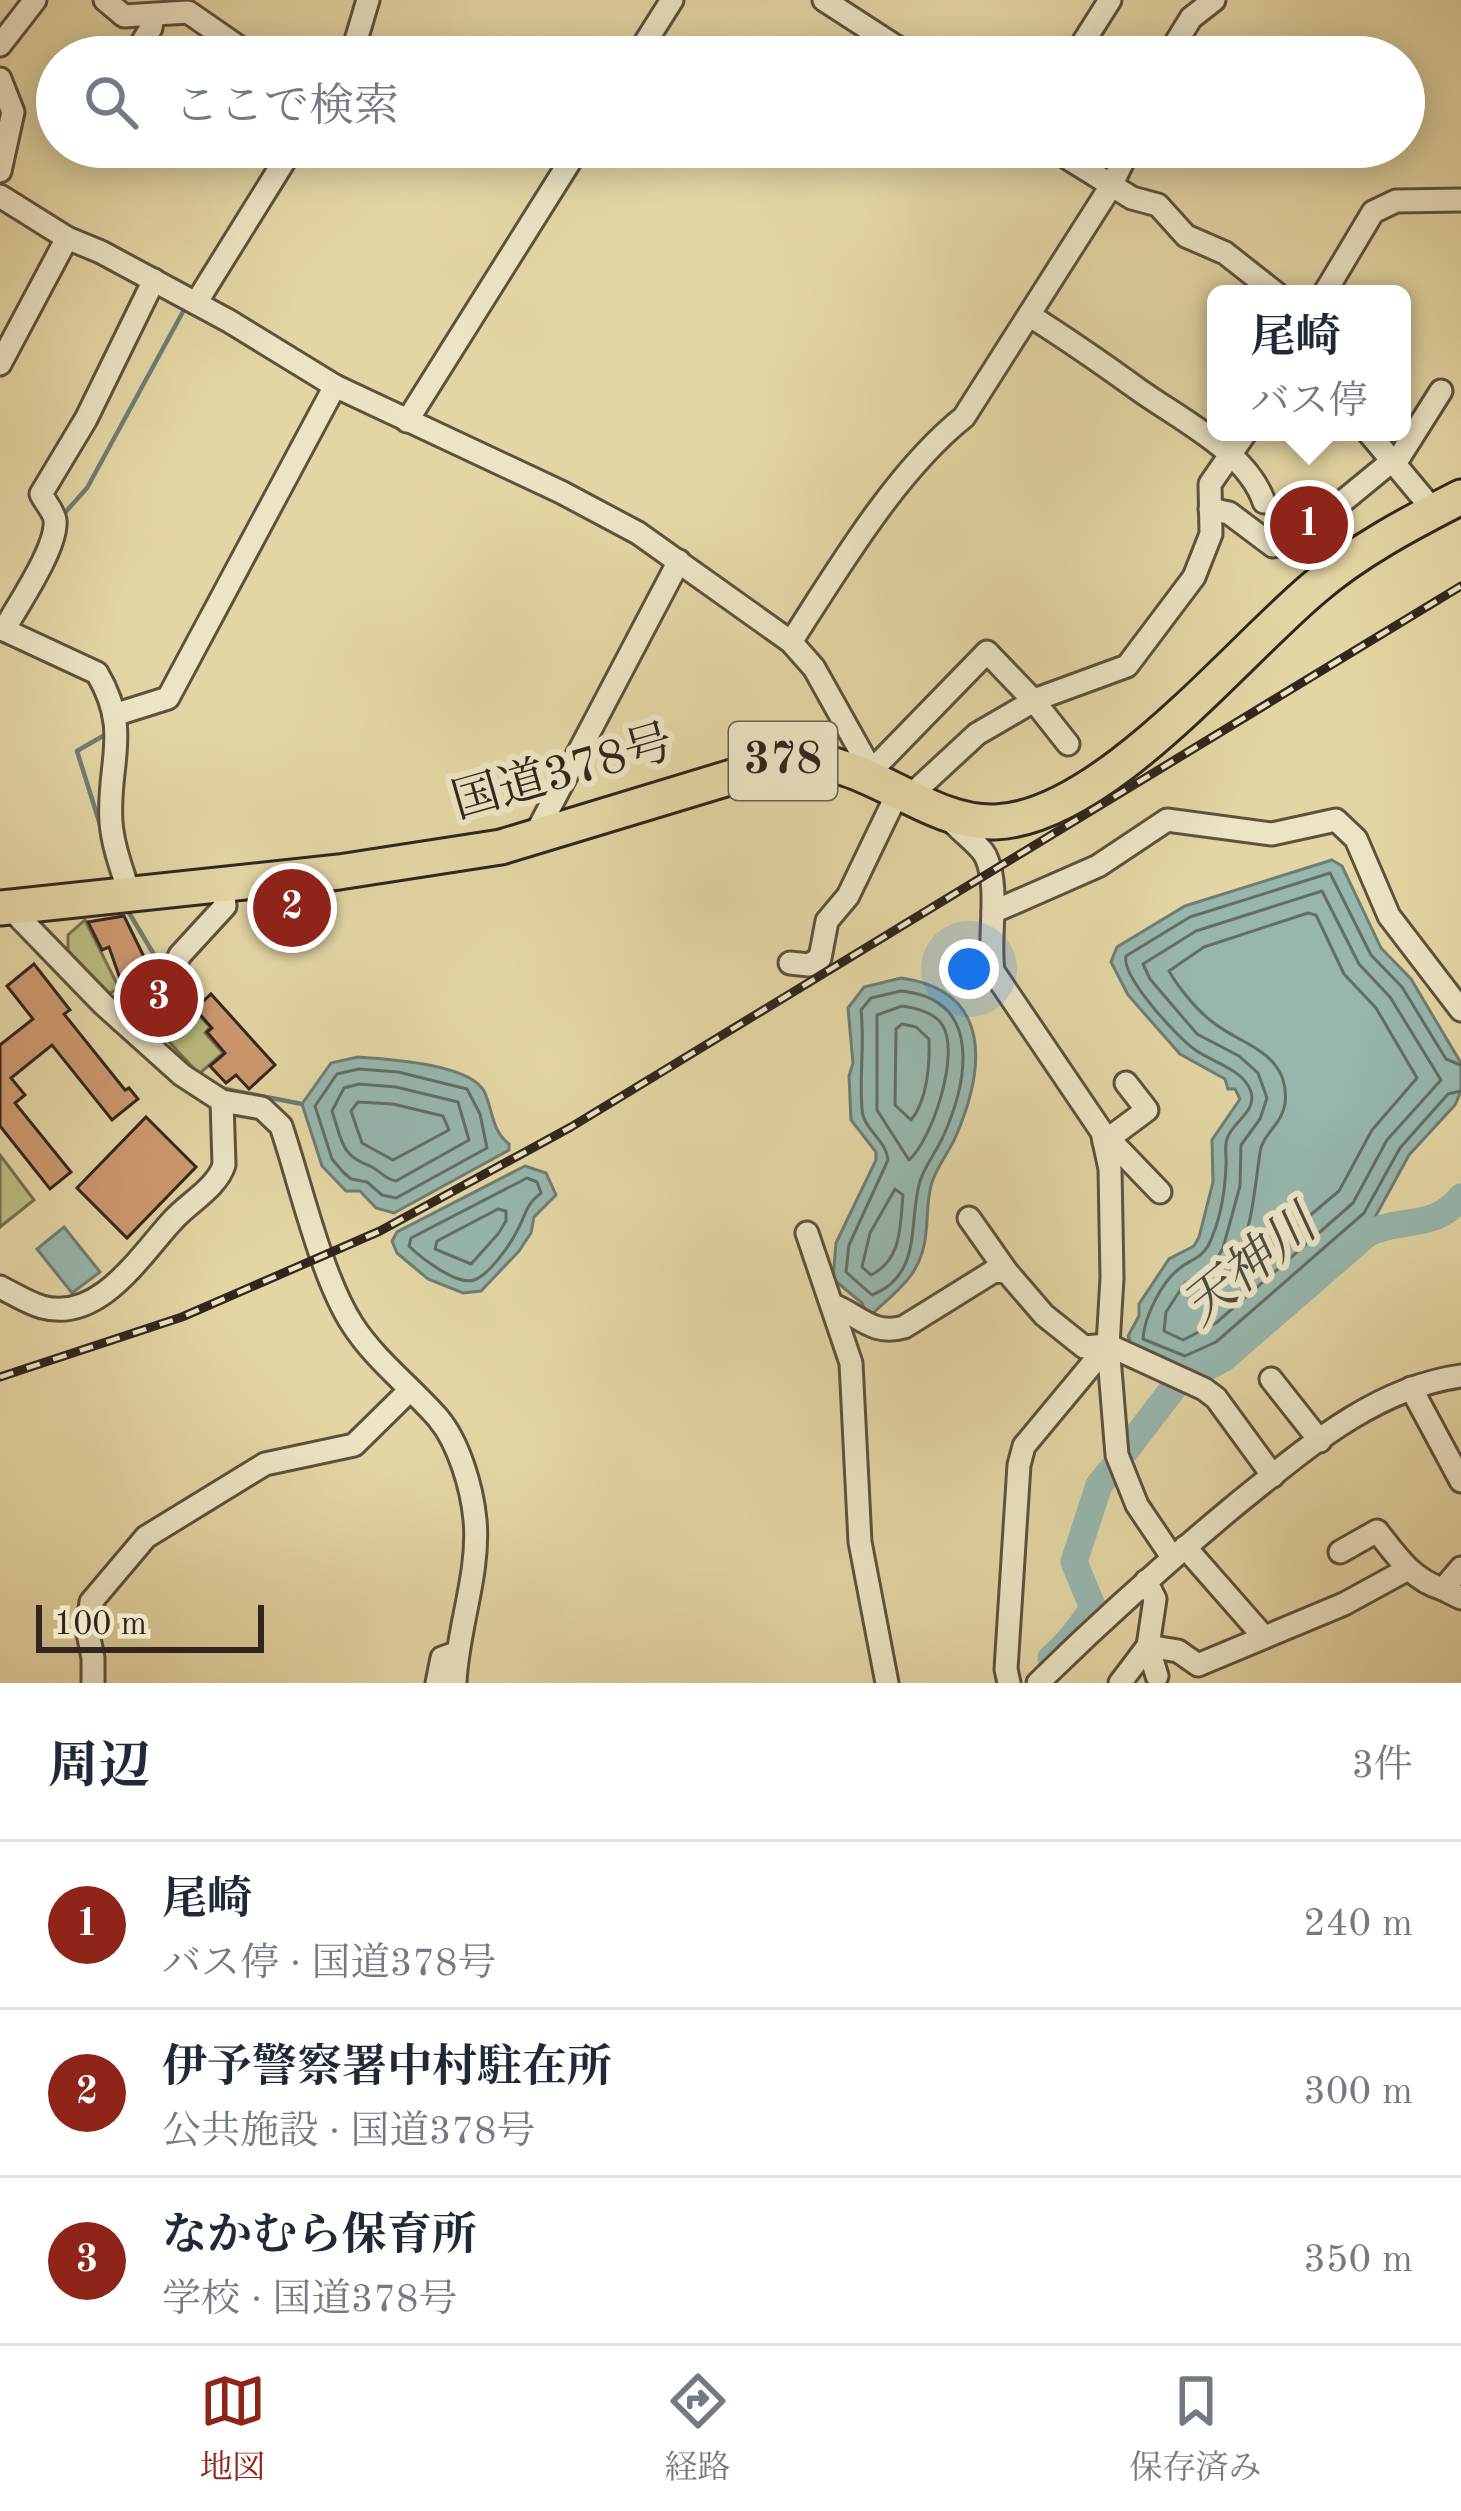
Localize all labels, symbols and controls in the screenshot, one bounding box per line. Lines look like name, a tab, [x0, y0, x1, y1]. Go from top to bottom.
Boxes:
search box	[36, 36, 1425, 168]
icon: search	[78, 69, 144, 135]
text: ここで検索	[174, 86, 399, 131]
popup	[1207, 285, 1411, 441]
text: 尾崎	[1250, 317, 1341, 362]
text: バス停	[1250, 383, 1368, 422]
pin: 1	[1270, 480, 1348, 570]
street label: 国道378号	[446, 716, 679, 828]
road number: 378	[729, 722, 837, 800]
pin: 2	[253, 863, 331, 953]
your location	[939, 939, 999, 999]
pin: 3	[120, 953, 198, 1043]
water label: 天神川	[1173, 1194, 1330, 1336]
scale bar	[36, 1599, 264, 1652]
text: 100 m	[54, 1609, 147, 1642]
text: 周辺	[48, 1743, 150, 1794]
text: 3件	[1351, 1747, 1413, 1786]
text: 尾崎	[162, 1879, 252, 1924]
text: 1	[76, 1905, 98, 1944]
text: 240 m	[1303, 1905, 1413, 1944]
text: バス停 · 国道378号	[162, 1945, 497, 1984]
text: 伊予警察署中村駐在所	[162, 2047, 612, 2092]
text: 2	[76, 2073, 98, 2112]
text: 300 m	[1303, 2073, 1413, 2112]
text: 公共施設 · 国道378号	[162, 2113, 536, 2152]
text: なかむら保育所	[162, 2215, 477, 2260]
text: 3	[76, 2241, 98, 2280]
text: 350 m	[1303, 2241, 1413, 2280]
text: 学校 · 国道378号	[162, 2281, 458, 2320]
tab: 地図	[200, 2368, 266, 2490]
tab: 経路	[665, 2368, 731, 2490]
tab: 保存済み	[1130, 2368, 1262, 2490]

